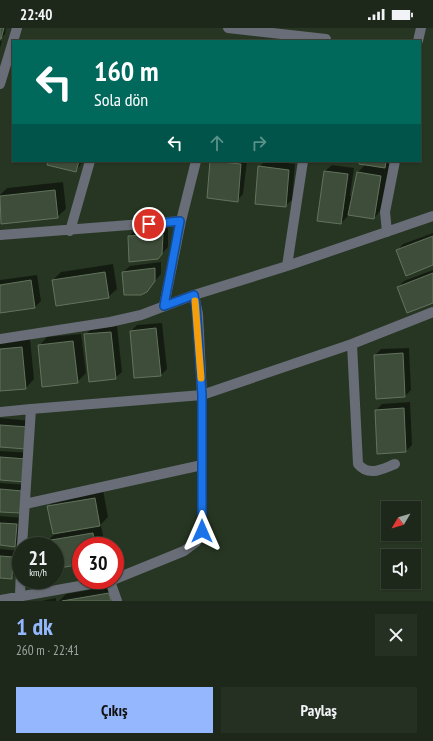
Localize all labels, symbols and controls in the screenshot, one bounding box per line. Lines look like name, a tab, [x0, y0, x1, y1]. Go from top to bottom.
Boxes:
text: 22:40	[20, 5, 52, 24]
text: 160 m	[94, 52, 158, 89]
icon: left	[28, 56, 80, 108]
text: Sola dön	[94, 88, 148, 111]
icon: left	[164, 132, 186, 154]
icon: ahead	[206, 132, 228, 154]
icon: right	[248, 132, 270, 154]
pin	[132, 207, 166, 241]
icon: arrive	[138, 213, 160, 235]
north arrow	[381, 501, 421, 541]
map controls	[381, 501, 421, 589]
position arrow	[181, 510, 223, 552]
speed limit sign: 30	[72, 537, 124, 589]
text: 21	[28, 545, 48, 571]
button: sound	[381, 549, 421, 589]
text: km/h	[29, 566, 47, 579]
text: 1 dk	[16, 611, 53, 642]
button: close	[375, 614, 417, 656]
text: 260 m · 22:41	[16, 642, 79, 659]
button: Çıkış	[16, 687, 213, 733]
button: Paylaş	[221, 687, 417, 733]

